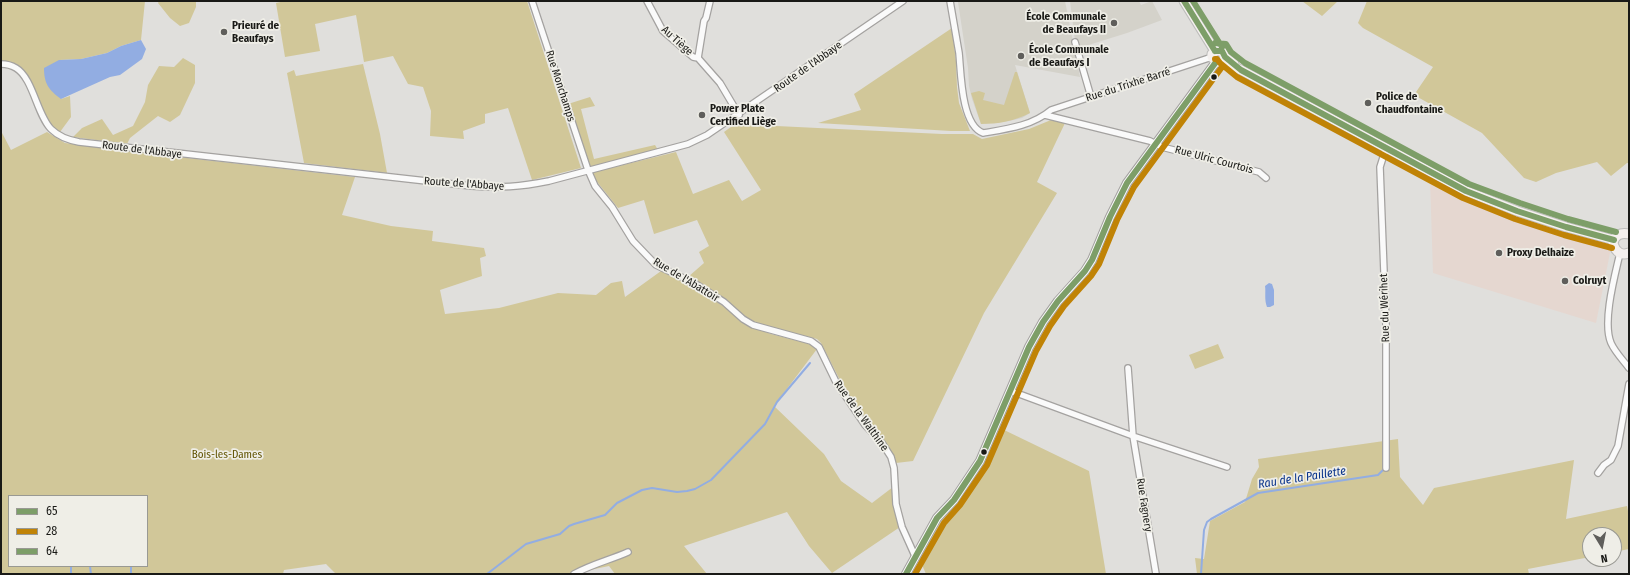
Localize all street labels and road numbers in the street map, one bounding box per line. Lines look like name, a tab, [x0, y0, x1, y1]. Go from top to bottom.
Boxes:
street label: Au Tiège	[659, 23, 695, 59]
street label: Route de l'Abbaye	[771, 39, 845, 95]
street label: Rue Monchamps	[542, 49, 578, 123]
street label: Rue du Trixhe Barré	[1084, 65, 1172, 105]
street label: Route de l'Abbaye	[101, 139, 183, 161]
street label: Rue Ulric Courtois	[1173, 143, 1255, 177]
street label: Route de l'Abbaye	[423, 175, 505, 193]
street label: Rue de l'Abattoir	[651, 255, 721, 305]
street label: Rue du Wérihet	[1377, 273, 1393, 343]
street label: Rue de la Walthine	[831, 378, 891, 454]
street label: Rue Fagnery	[1133, 477, 1155, 533]

